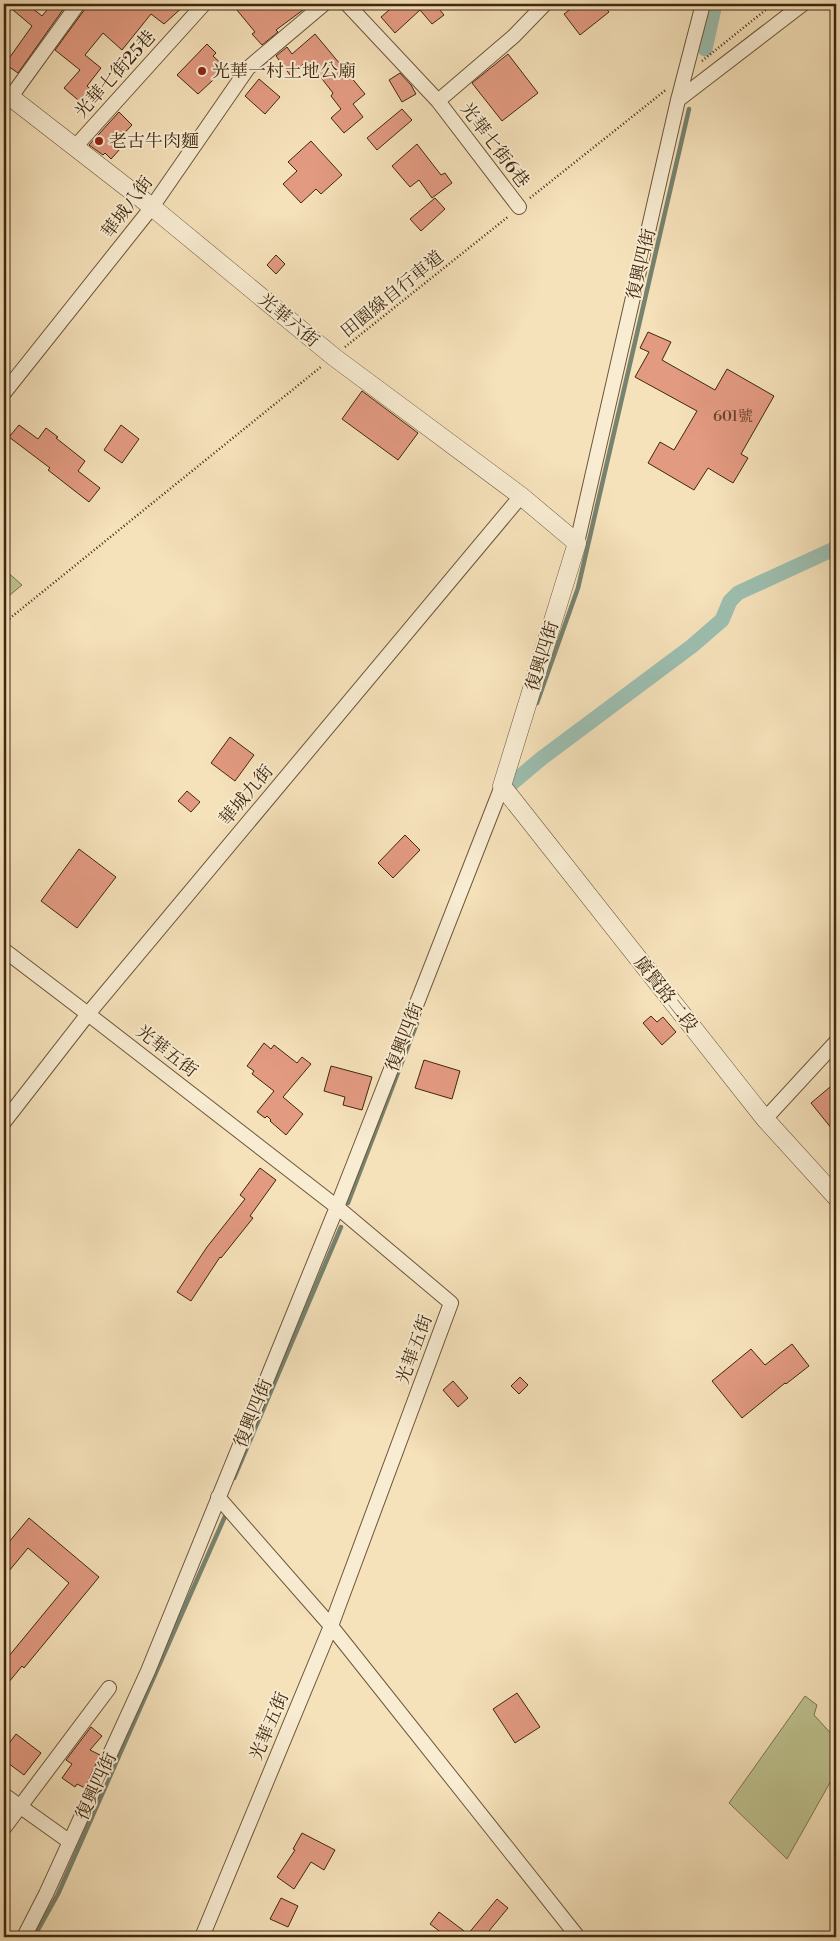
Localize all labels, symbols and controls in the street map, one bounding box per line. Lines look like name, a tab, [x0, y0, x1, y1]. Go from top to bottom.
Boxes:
street label: 光華七街25巷	[70, 26, 161, 123]
place label: 光華一村土地公廟	[212, 60, 356, 83]
marker: 光華一村土地公廟	[196, 65, 208, 77]
street label: 光華七街6巷	[455, 98, 534, 193]
place label: 老古牛肉麵	[109, 130, 199, 153]
marker: 老古牛肉麵	[93, 135, 105, 147]
street label: 華城八街	[97, 172, 158, 243]
street label: 復興四街	[622, 226, 661, 302]
street label: 田園線自行車道	[336, 246, 449, 343]
street label: 光華六街	[254, 288, 324, 352]
house number: 601號	[713, 407, 753, 426]
street label: 復興四街	[521, 618, 564, 694]
street label: 華城九街	[214, 760, 278, 830]
street label: 廣賢路二段	[629, 952, 702, 1037]
street label: 復興四街	[381, 999, 428, 1075]
street label: 光華五街	[131, 1020, 202, 1083]
street label: 光華五街	[391, 1311, 438, 1387]
street label: 復興四街	[229, 1376, 278, 1451]
street label: 光華五街	[245, 1689, 294, 1764]
street label: 復興四街	[71, 1749, 122, 1824]

